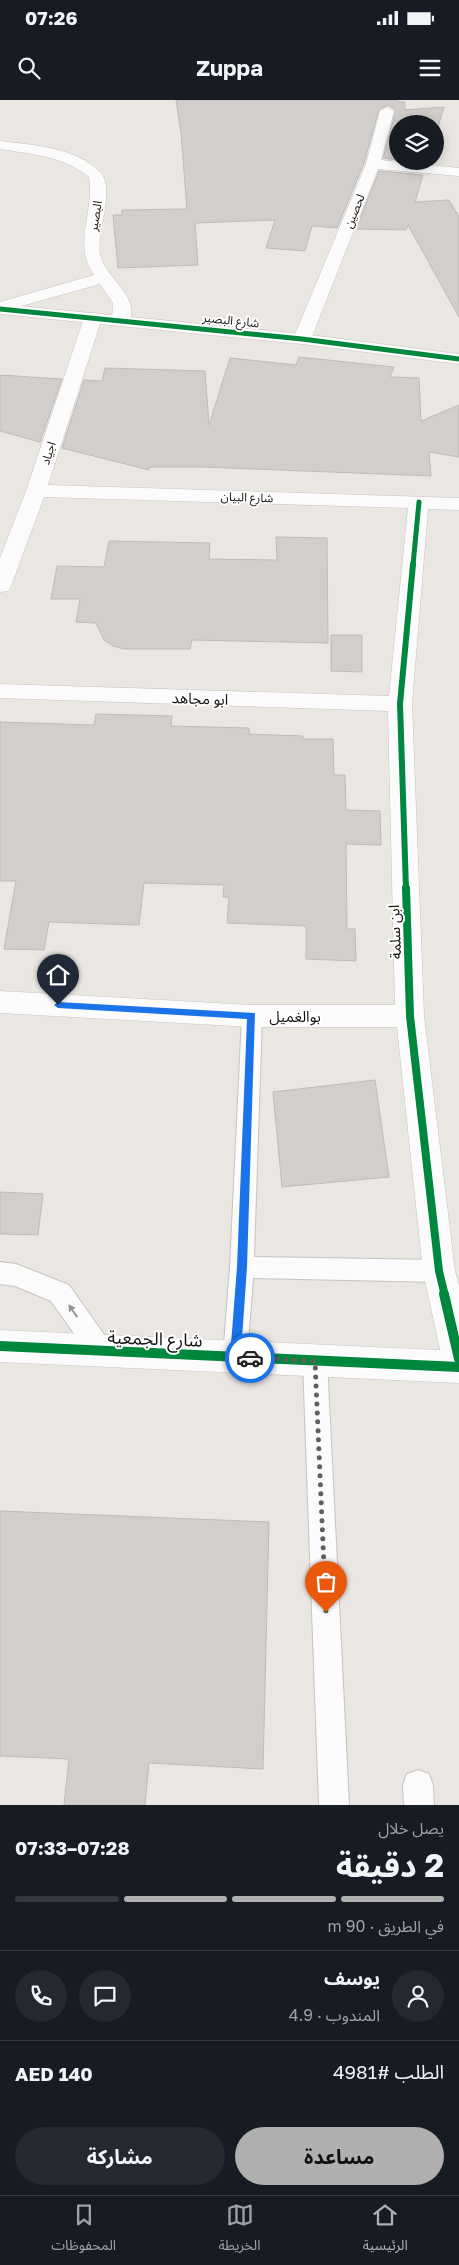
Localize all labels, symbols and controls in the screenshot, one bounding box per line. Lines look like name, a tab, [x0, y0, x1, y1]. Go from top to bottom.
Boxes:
text: 07:26	[25, 6, 77, 29]
icon: search	[15, 54, 43, 82]
text: Zuppa	[196, 54, 263, 81]
icon: menu	[416, 54, 444, 82]
map controls	[389, 115, 444, 170]
button: layers	[389, 115, 444, 170]
street label: لحصين	[340, 192, 368, 230]
street label: البصير	[85, 200, 105, 233]
street label: شارع البصير	[201, 309, 260, 332]
street label: اجياد	[37, 439, 59, 467]
street label: شارع البيان	[220, 489, 274, 507]
street label: ابو مجاهد	[171, 688, 229, 709]
street label: ابن سلمة	[384, 904, 405, 960]
pin	[37, 954, 79, 1005]
icon: home	[44, 961, 72, 989]
street label: بوالغميل	[269, 1007, 321, 1026]
one-way arrow	[68, 1305, 79, 1318]
street label: شارع الجمعية	[107, 1325, 203, 1355]
courier	[225, 1333, 275, 1383]
icon: car	[236, 1344, 264, 1372]
pin	[305, 1561, 347, 1612]
icon: bag	[312, 1568, 340, 1596]
text: يصل خلال	[378, 1818, 444, 1838]
text: 07:28–07:33	[15, 1836, 130, 1859]
text: 2 دقيقة	[336, 1846, 444, 1884]
text: في الطريق · 90 m	[328, 1916, 444, 1936]
text: يوسف	[324, 1966, 380, 1989]
button: phone	[15, 1970, 67, 2022]
button: chat	[79, 1970, 131, 2022]
button: person	[392, 1970, 444, 2022]
text: المندوب · 4.9	[289, 2005, 380, 2025]
text: الطلب #4981	[333, 2060, 444, 2083]
text: AED 140	[15, 2062, 93, 2085]
button: مشاركة	[15, 2127, 225, 2185]
button: مساعدة	[235, 2127, 444, 2185]
tab: المحفوظات	[51, 2201, 116, 2260]
tab: الخريطة	[219, 2201, 260, 2260]
tab: الرئيسية	[363, 2201, 408, 2260]

